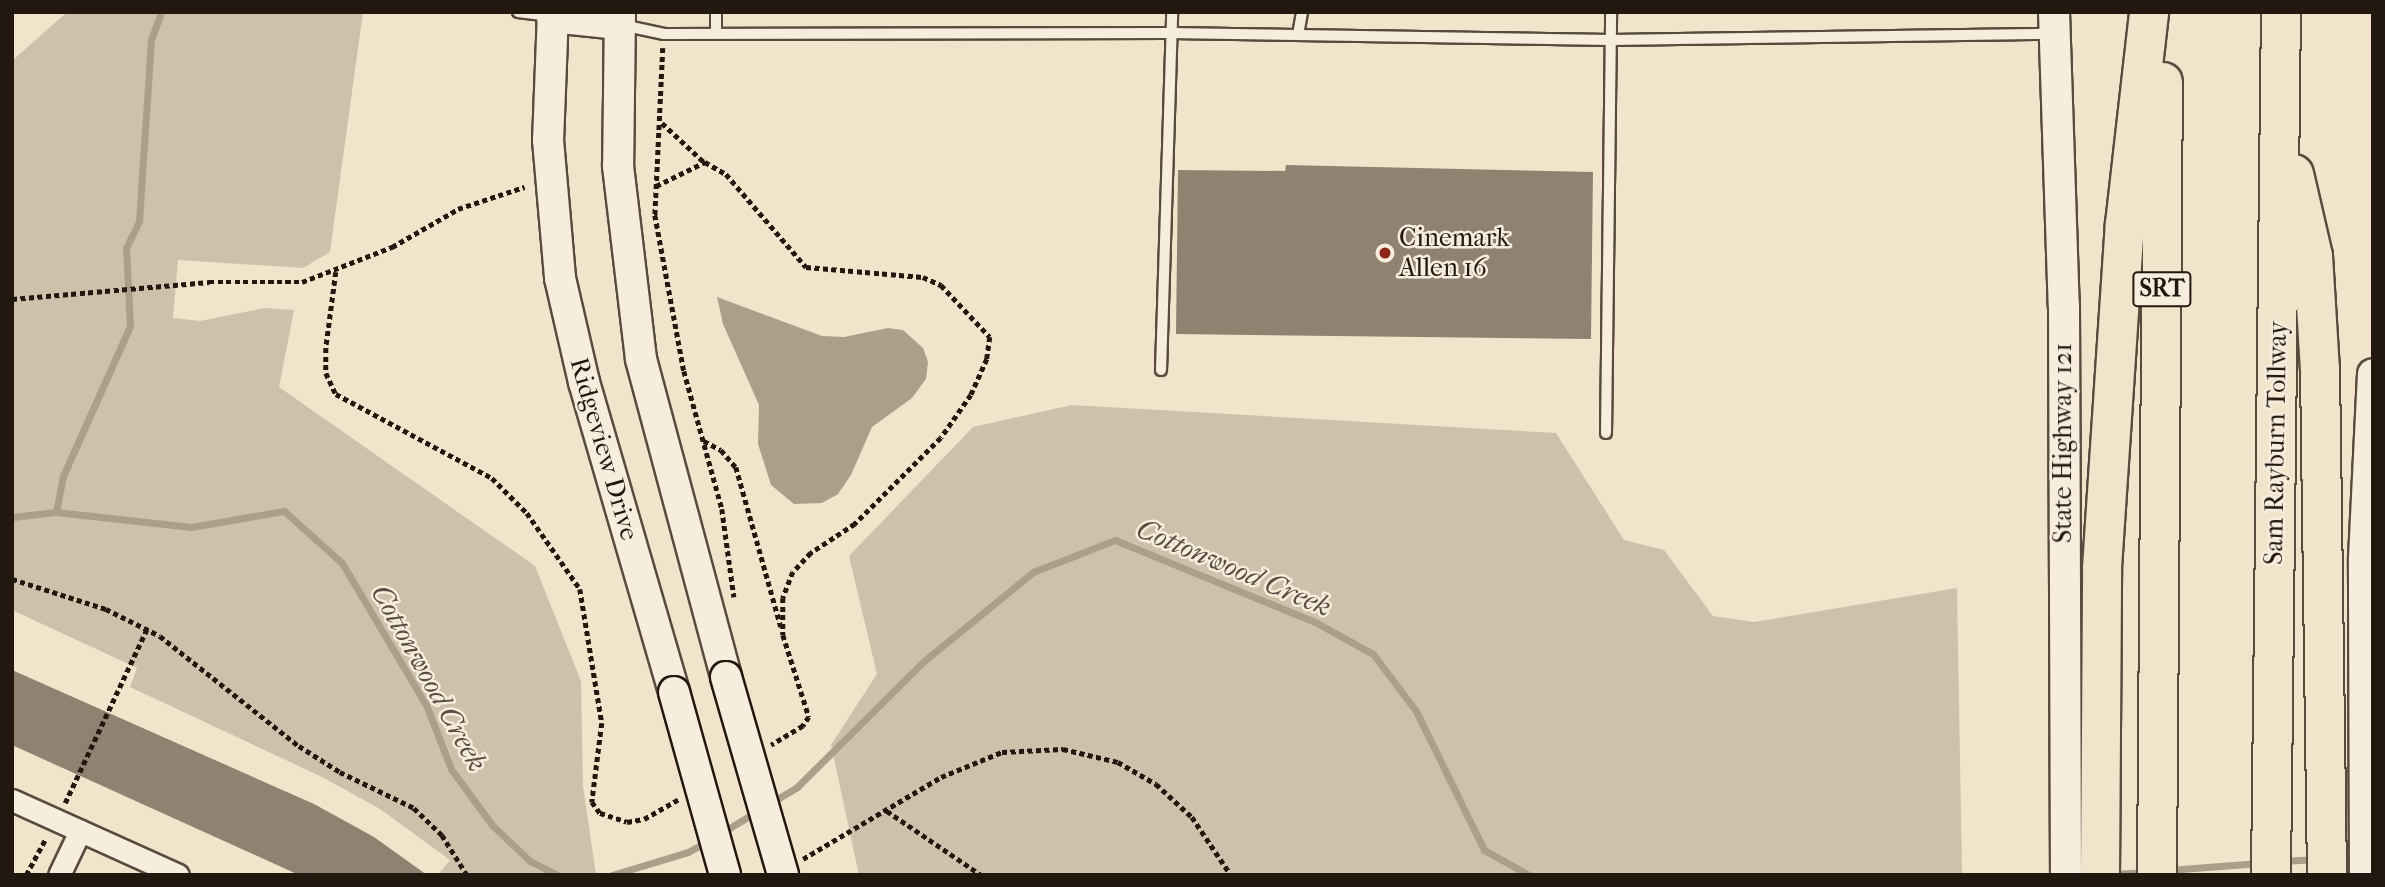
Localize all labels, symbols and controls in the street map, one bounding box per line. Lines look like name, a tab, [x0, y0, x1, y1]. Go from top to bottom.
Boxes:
place label: Cinemark Allen 16	[1399, 222, 1510, 284]
marker: Cinemark Allen 16	[1377, 245, 1393, 261]
road number: SRT	[2132, 268, 2192, 310]
street label: Sam Rayburn Tollway	[2258, 321, 2294, 565]
street label: State Highway 121	[2047, 343, 2079, 543]
street label: Ridgeview Drive	[563, 354, 645, 544]
water label: Cottonwood Creek	[1132, 512, 1336, 624]
water label: Cottonwood Creek	[364, 579, 494, 777]

